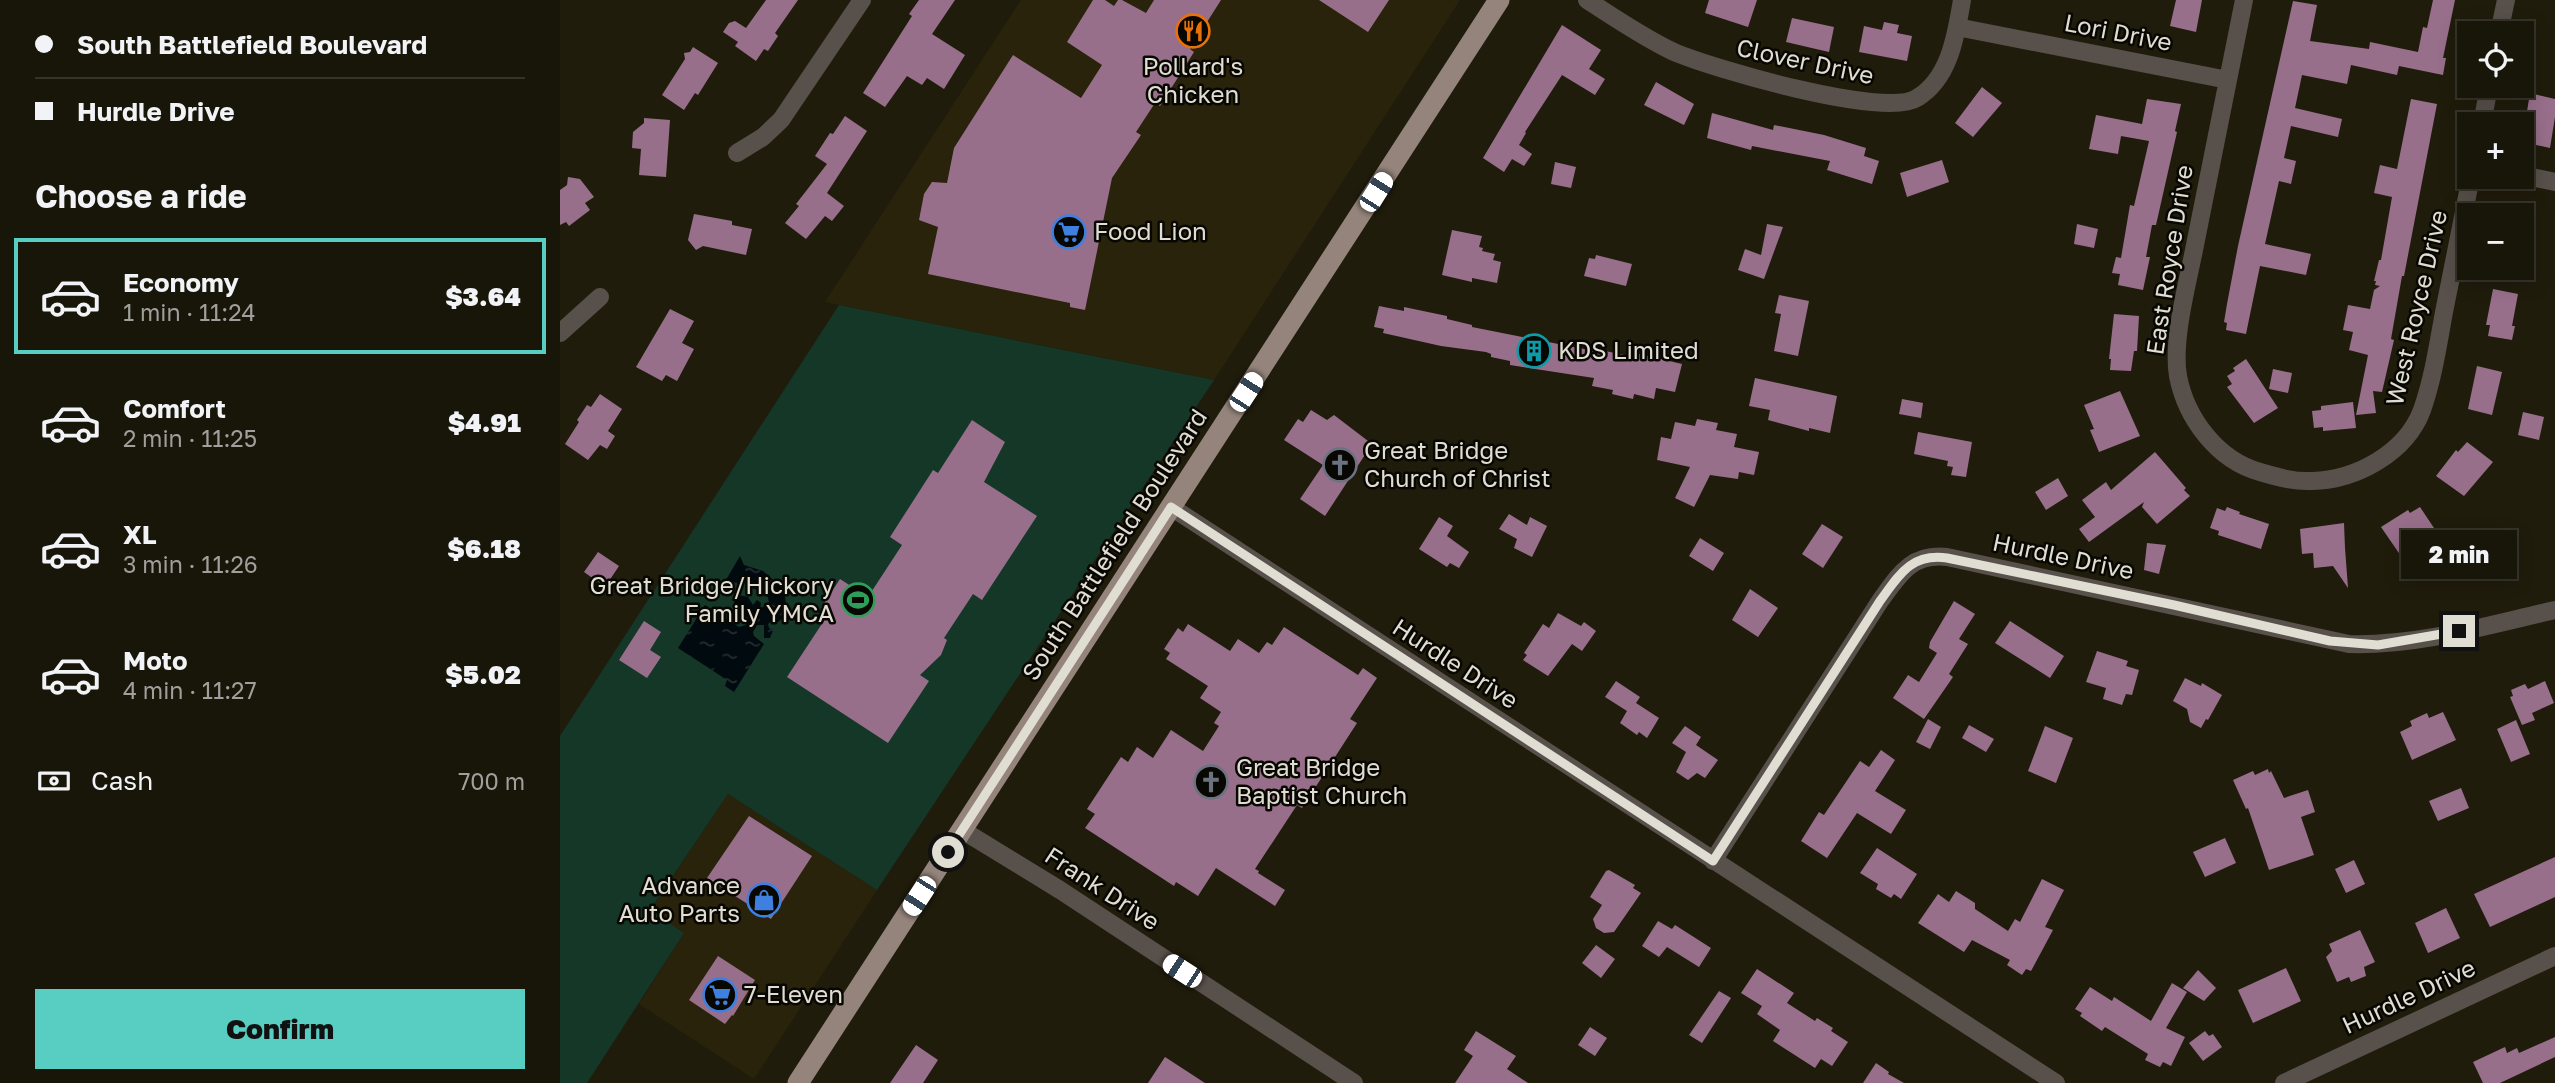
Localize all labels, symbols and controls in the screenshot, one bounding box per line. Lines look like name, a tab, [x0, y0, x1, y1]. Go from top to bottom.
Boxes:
street label: Lori Drive	[2062, 7, 2175, 56]
restaurant icon: Pollard's Chicken	[1174, 12, 1212, 50]
map controls	[2457, 21, 2534, 280]
button: locate	[2457, 21, 2534, 98]
text: South Battlefield Boulevard	[77, 29, 427, 60]
street label: Clover Drive	[1734, 32, 1877, 89]
place label: Pollard's Chicken	[1143, 51, 1243, 108]
text: Hurdle Drive	[77, 96, 235, 127]
button: +	[2457, 112, 2534, 189]
street label: East Royce Drive	[2139, 163, 2198, 357]
car	[1356, 169, 1397, 215]
text: Choose a ride	[35, 177, 247, 215]
button: −	[2457, 203, 2534, 280]
street label: West Royce Drive	[2379, 207, 2452, 408]
supermarket icon: Food Lion	[1050, 213, 1088, 251]
place label: Food Lion	[1094, 216, 1207, 245]
icon: car	[39, 265, 102, 328]
text: Economy	[123, 267, 239, 298]
text: $3.64	[445, 281, 521, 312]
text: 1 min · 11:24	[123, 298, 256, 326]
building icon: KDS Limited	[1515, 332, 1553, 370]
place label: KDS Limited	[1558, 335, 1699, 364]
car	[1226, 369, 1267, 415]
icon: car	[39, 391, 102, 454]
text: Comfort	[123, 393, 226, 424]
street label: South Battlefield Boulevard	[1015, 403, 1212, 685]
text: $4.91	[448, 407, 521, 438]
text: 2 min · 11:25	[123, 424, 257, 452]
place label: Great Bridge Church of Christ	[1364, 435, 1551, 492]
church icon: Great Bridge Church of Christ	[1321, 446, 1359, 484]
icon: car	[39, 517, 102, 580]
text: XL	[123, 519, 157, 550]
street label: Hurdle Drive	[1990, 526, 2137, 585]
callout: 2 min	[2401, 530, 2517, 578]
text: $6.18	[447, 533, 521, 564]
text: 2 min	[2429, 540, 2489, 568]
text: 3 min · 11:26	[123, 550, 258, 578]
place label: Great Bridge/Hickory Family YMCA	[590, 570, 834, 627]
sports icon: Great Bridge/Hickory Family YMCA	[839, 581, 877, 619]
street label: Hurdle Drive	[1388, 612, 1524, 714]
route end	[2443, 615, 2475, 647]
icon: car	[39, 643, 102, 706]
text: Moto	[123, 645, 188, 676]
text: $5.02	[445, 659, 521, 690]
text: 4 min · 11:27	[123, 676, 257, 704]
place label: Great Bridge Baptist Church	[1236, 752, 1407, 809]
icon: cash	[35, 762, 73, 800]
church icon: Great Bridge Baptist Church	[1192, 763, 1230, 801]
text: Cash	[91, 765, 153, 796]
text: 700 m	[458, 767, 525, 795]
route start	[932, 836, 964, 868]
street label: Frank Drive	[1040, 840, 1166, 936]
place label: Advance Auto Parts	[619, 870, 740, 927]
car	[899, 873, 940, 919]
shop icon: Advance Auto Parts	[745, 881, 783, 919]
car	[1159, 951, 1206, 991]
street label: Hurdle Drive	[2337, 952, 2480, 1039]
supermarket icon: 7-Eleven	[701, 976, 739, 1014]
place label: 7-Eleven	[744, 979, 843, 1008]
button: Confirm	[35, 989, 525, 1069]

